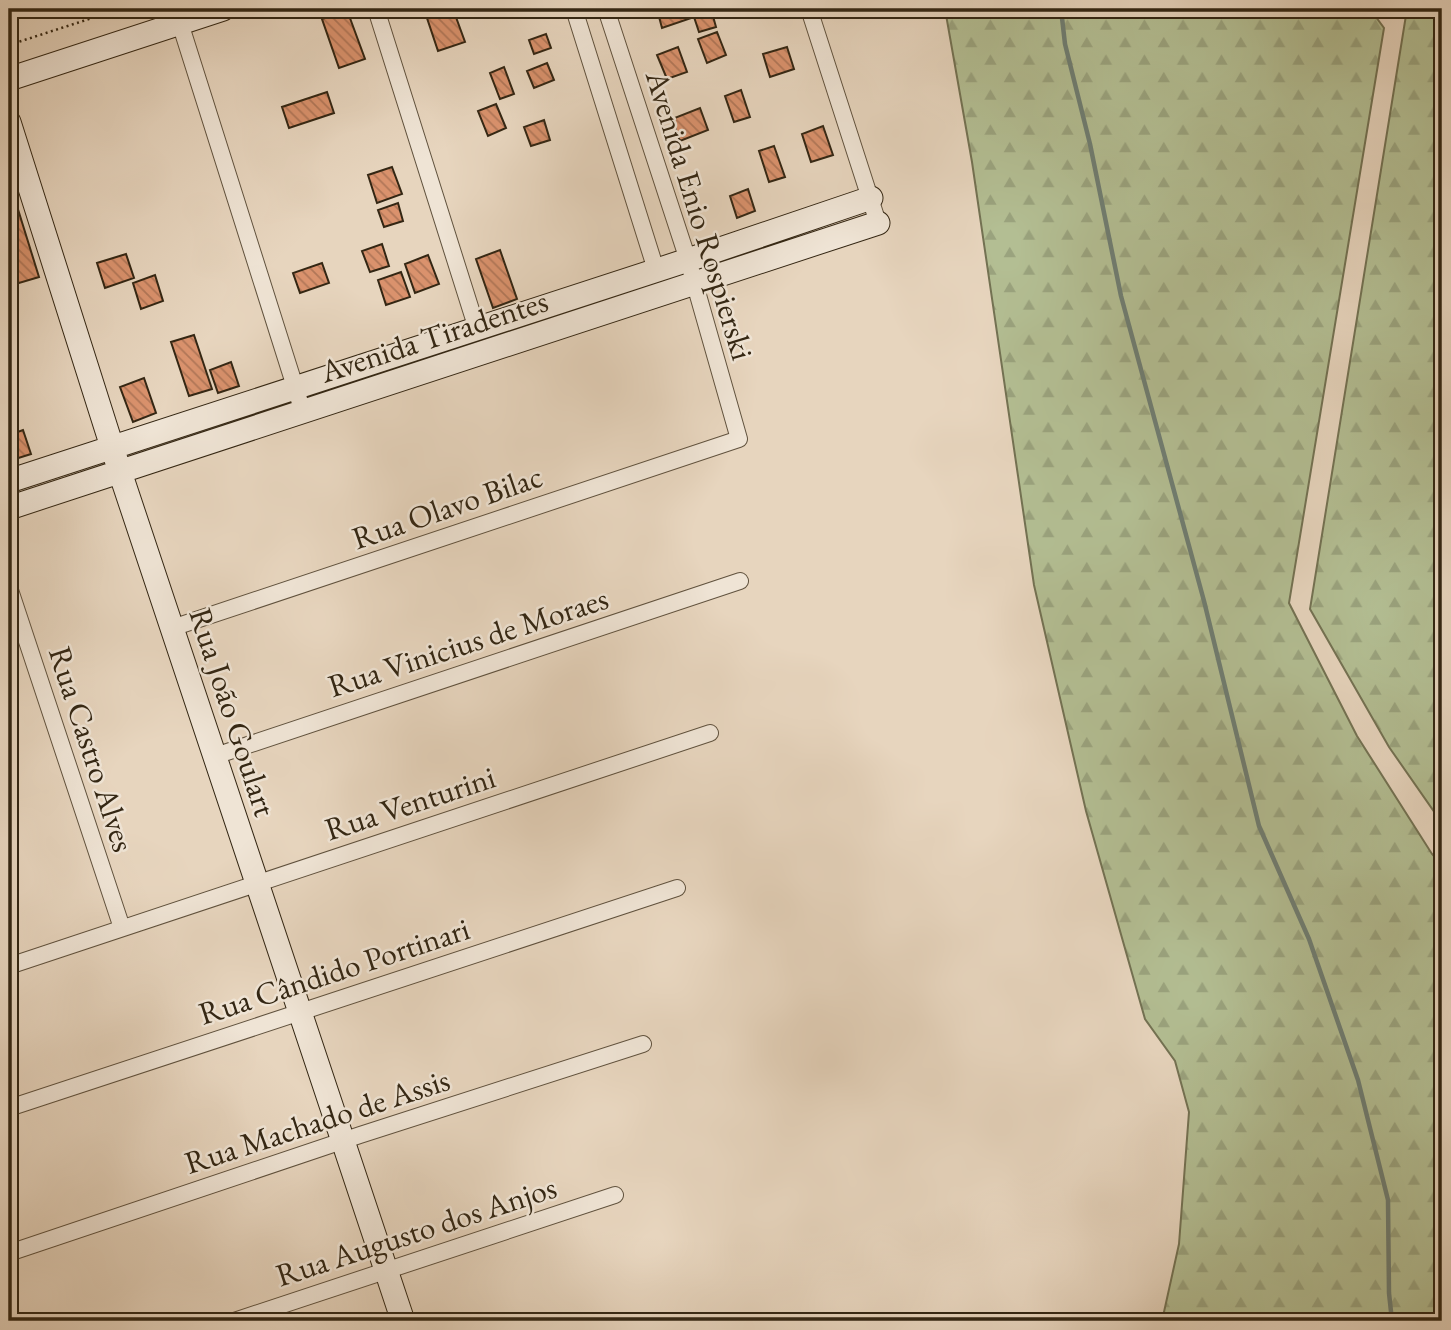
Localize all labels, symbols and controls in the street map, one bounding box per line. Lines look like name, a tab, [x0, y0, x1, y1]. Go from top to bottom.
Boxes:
street label: Avenida Enio Rospierski	[636, 64, 764, 365]
street label: Avenida Tiradentes	[314, 279, 553, 393]
street label: Rua Olavo Bilac	[346, 455, 548, 559]
street label: Rua Vinicius de Moraes	[323, 577, 613, 707]
street label: Rua João Goulart	[179, 602, 287, 822]
street label: Rua Castro Alves	[39, 641, 145, 857]
street label: Rua Venturini	[319, 756, 501, 850]
street label: Rua Cândido Portinari	[193, 907, 475, 1035]
street label: Rua Machado de Assis	[179, 1058, 455, 1184]
street label: Rua Augusto dos Anjos	[270, 1166, 562, 1296]

